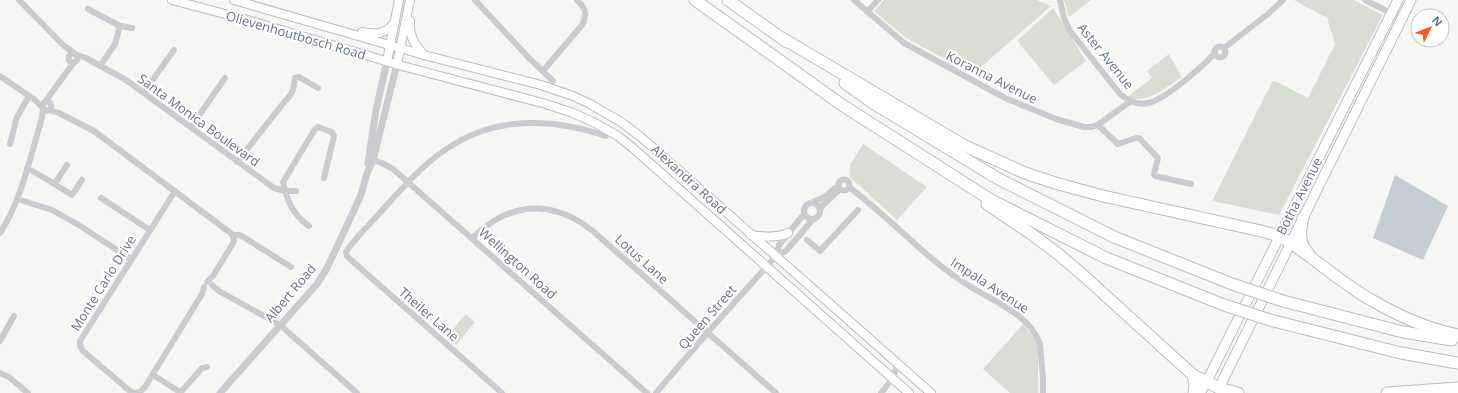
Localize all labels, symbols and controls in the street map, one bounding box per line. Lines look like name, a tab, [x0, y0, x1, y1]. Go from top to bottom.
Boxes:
street label: Olievenhoutbosch Road	[224, 6, 368, 64]
north arrow	[1410, 8, 1450, 48]
text: N	[1429, 12, 1446, 29]
street label: Aster Avenue	[1074, 19, 1138, 93]
street label: Koranna Avenue	[943, 46, 1041, 108]
street label: Santa Monica Boulevard	[134, 70, 264, 170]
street label: Alexandra Road	[647, 140, 731, 218]
street label: Botha Avenue	[1272, 154, 1326, 238]
street label: Wellington Road	[475, 223, 561, 303]
street label: Lotus Lane	[611, 230, 673, 288]
street label: Monte Carlo Drive	[66, 232, 140, 334]
street label: Impala Avenue	[947, 253, 1033, 317]
street label: Albert Road	[260, 260, 320, 326]
street label: Queen Street	[674, 281, 740, 353]
street label: Theiler Lane	[395, 283, 463, 345]

